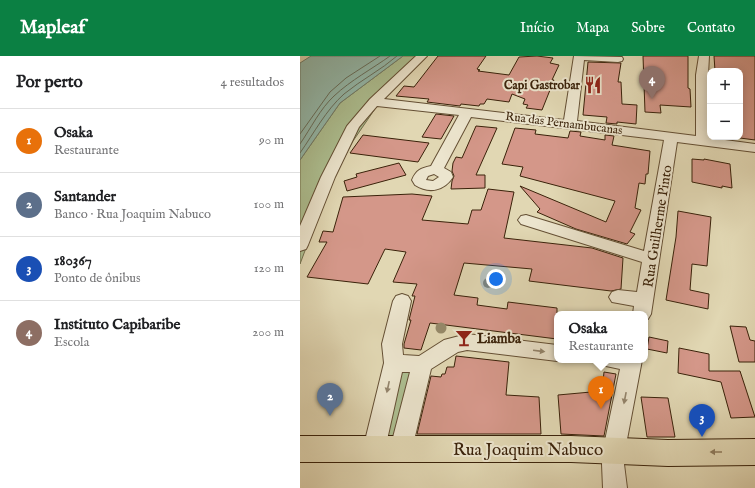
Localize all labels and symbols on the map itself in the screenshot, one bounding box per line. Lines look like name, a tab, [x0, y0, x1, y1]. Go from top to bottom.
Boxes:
pin: 4	[639, 66, 665, 99]
restaurant icon: Capi Gastrobar	[583, 75, 603, 95]
place label: Capi Gastrobar	[504, 78, 581, 94]
street label: Rua das Pernambucanas	[505, 109, 623, 138]
street label: Rua Guilherme Pinto	[639, 163, 677, 289]
your location	[486, 269, 506, 289]
bar icon: Liamba	[454, 328, 474, 348]
place label: Liamba	[477, 330, 522, 348]
one-way arrow	[533, 348, 545, 354]
pin: 1	[588, 376, 614, 409]
one-way arrow	[384, 380, 390, 393]
pin: 2	[317, 383, 343, 416]
one-way arrow	[622, 392, 628, 404]
pin: 3	[689, 404, 715, 437]
street label: Rua Joaquim Nabuco	[453, 440, 603, 461]
one-way arrow	[709, 449, 722, 455]

